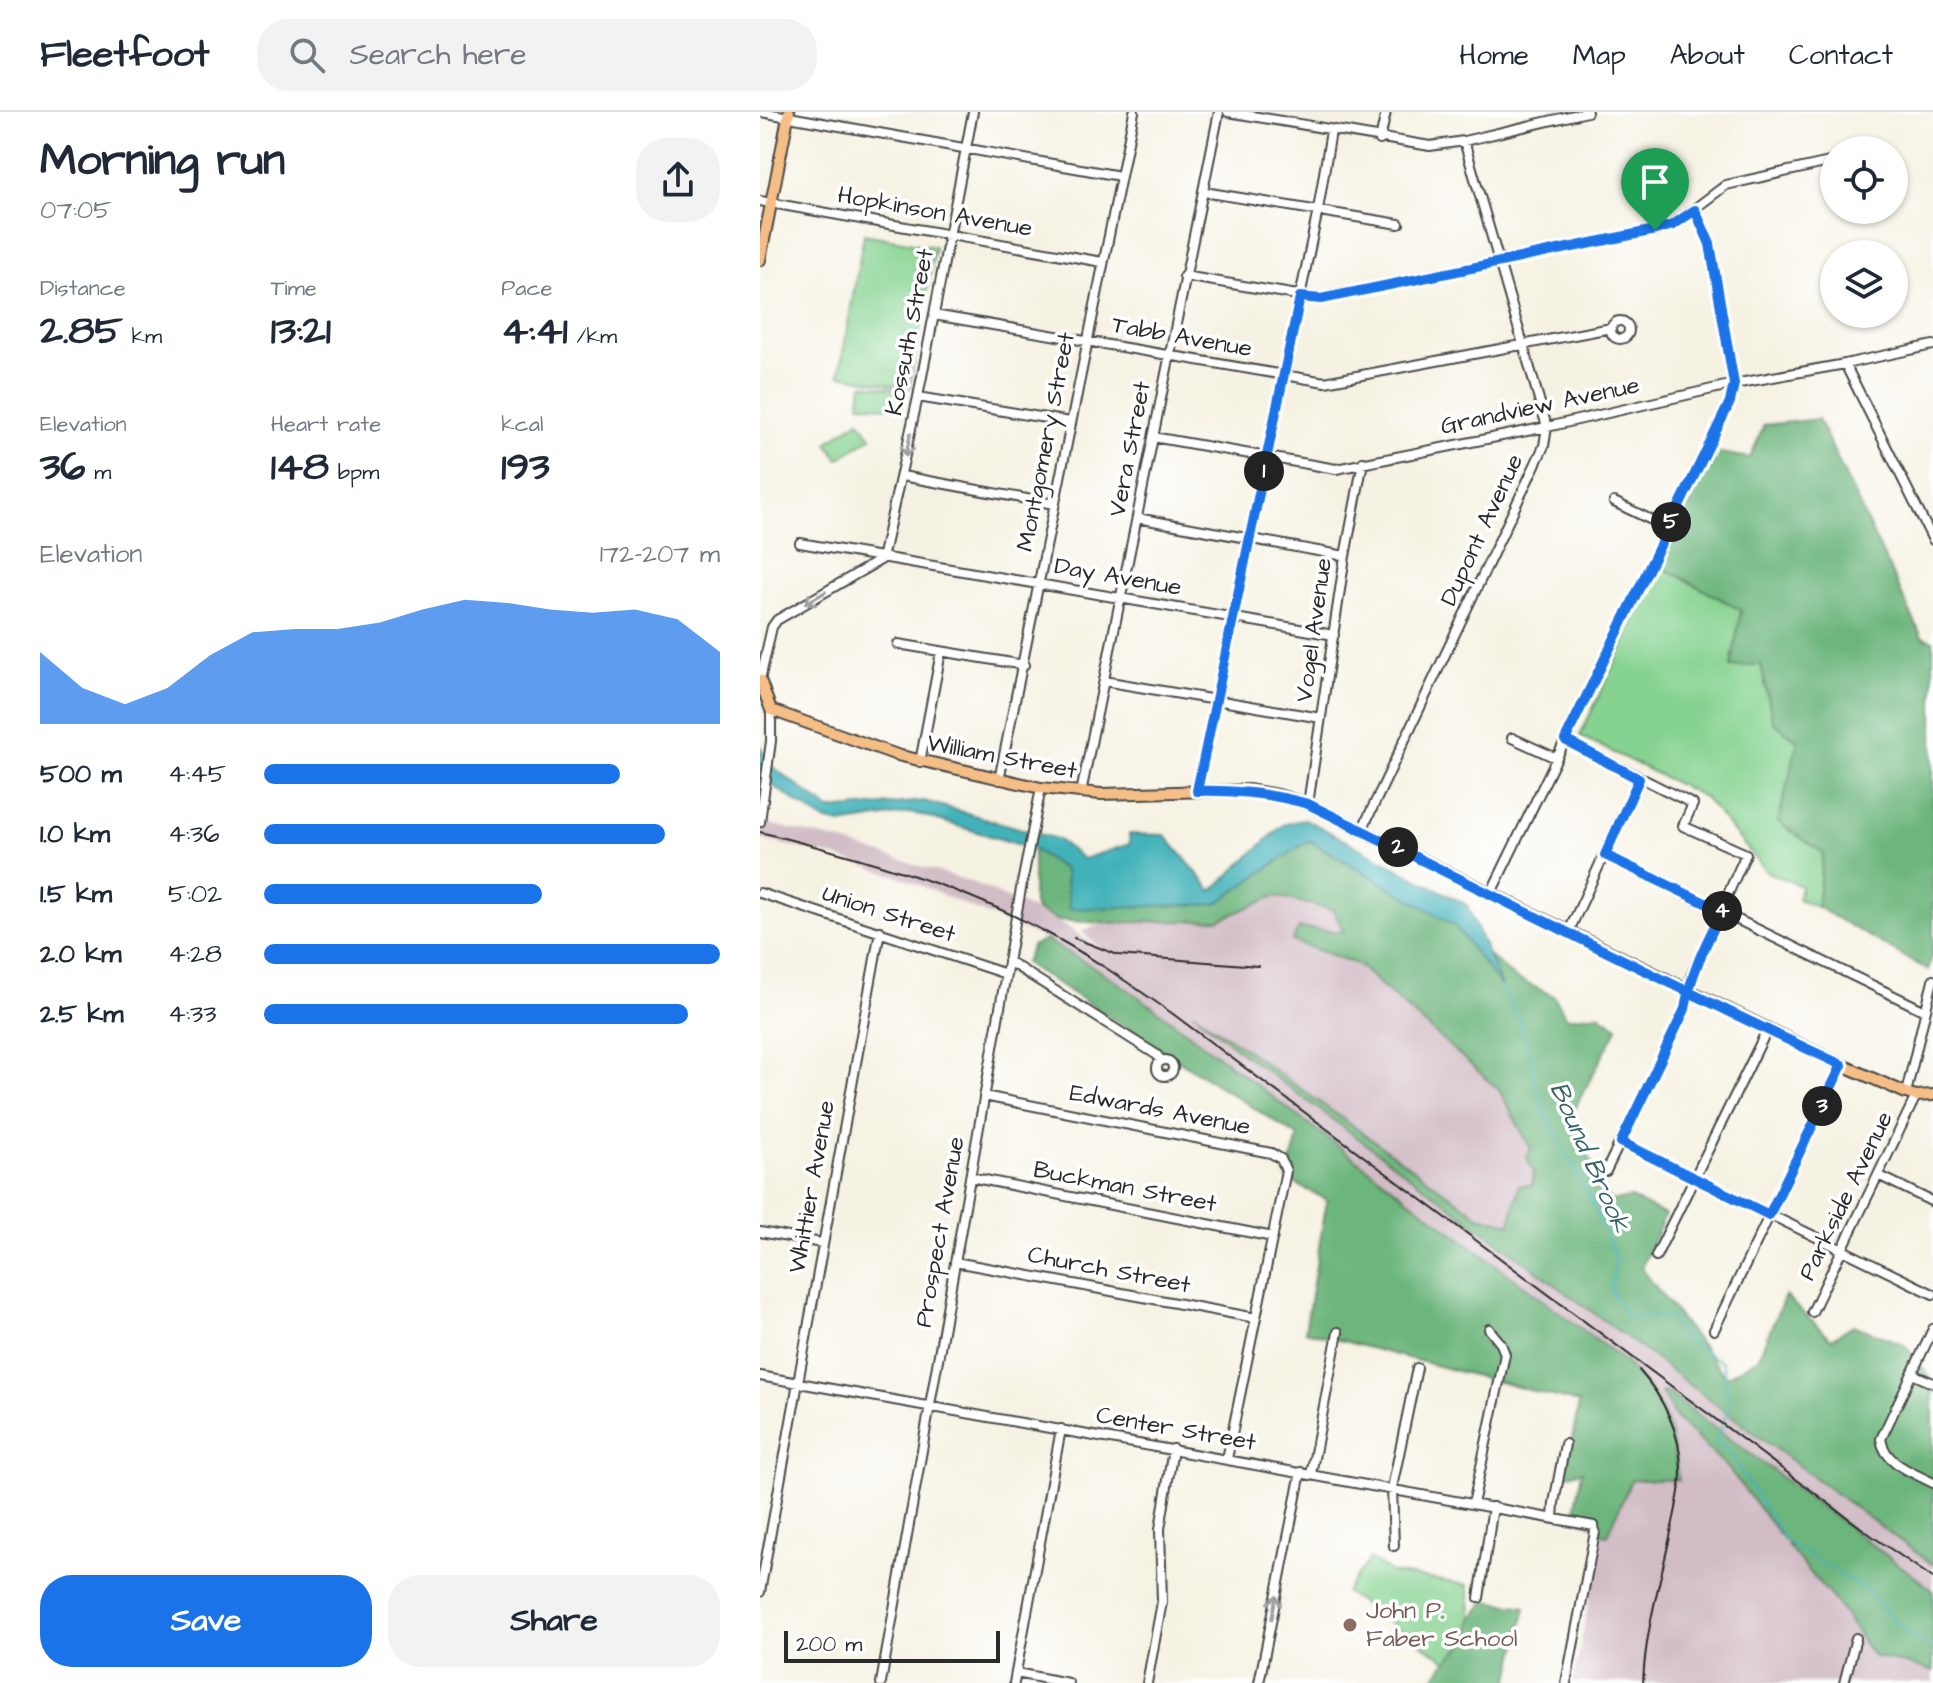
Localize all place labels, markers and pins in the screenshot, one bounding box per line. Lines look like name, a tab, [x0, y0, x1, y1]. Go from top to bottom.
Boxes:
pin	[1621, 148, 1689, 230]
pin: 1	[1244, 451, 1284, 491]
pin: 5	[1651, 502, 1691, 542]
pin: 2	[1378, 827, 1418, 867]
pin: 4	[1702, 891, 1742, 931]
pin: 3	[1802, 1086, 1842, 1126]
place label: John P. Faber School	[1366, 1594, 1517, 1656]
marker: John P. Faber School	[1341, 1616, 1359, 1634]

